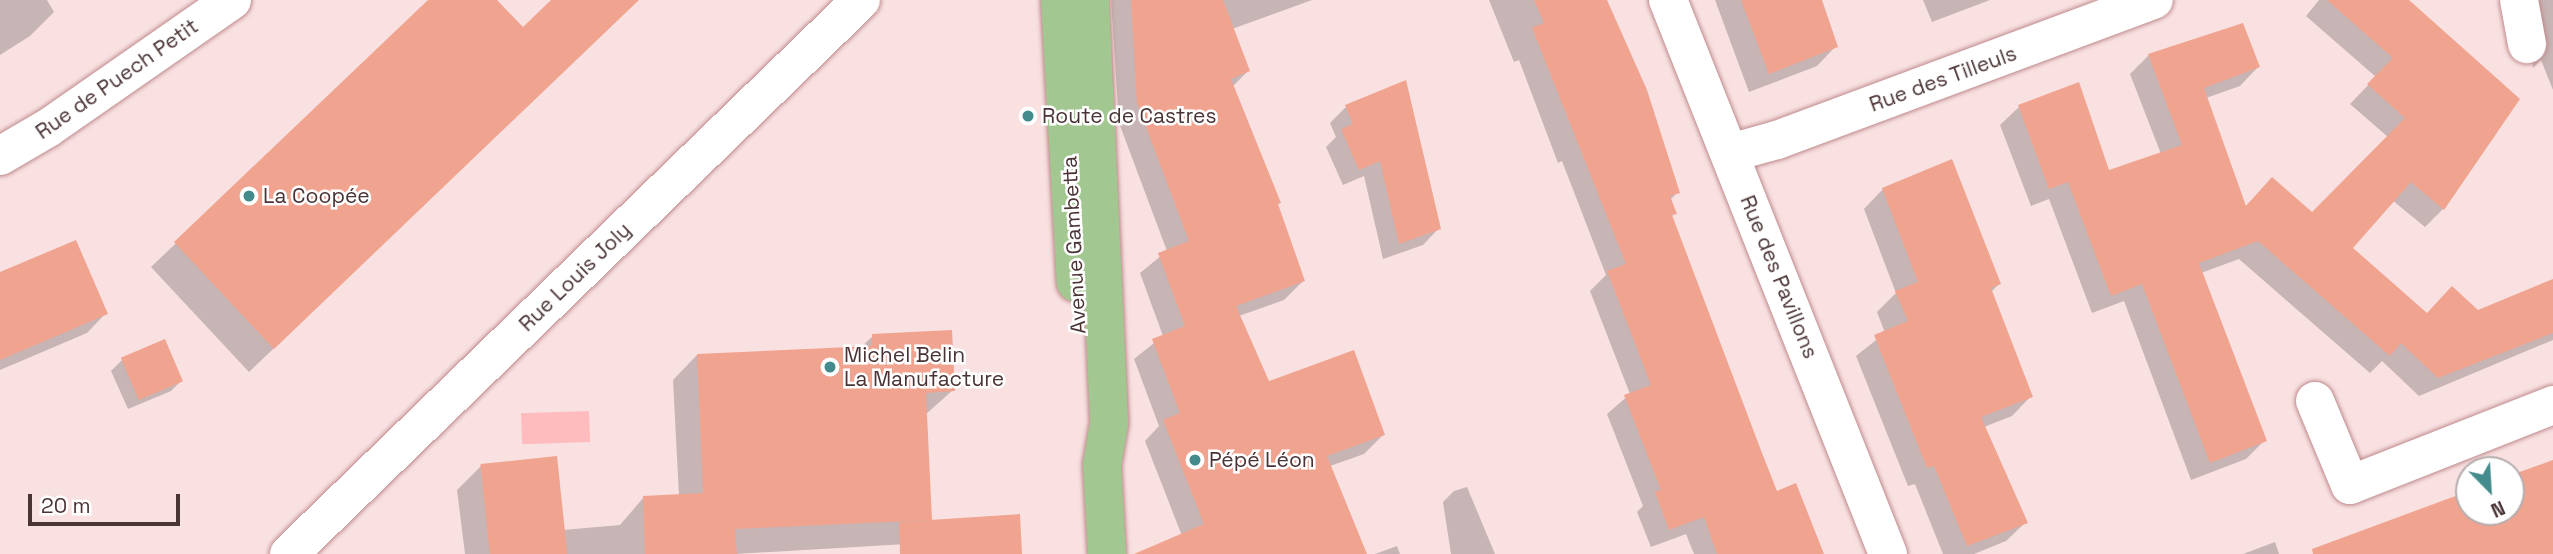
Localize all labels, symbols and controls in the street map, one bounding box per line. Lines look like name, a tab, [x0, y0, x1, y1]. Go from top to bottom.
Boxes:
street label: Rue de Puech Petit	[31, 13, 203, 145]
street label: Rue des Tilleuls	[1866, 41, 2020, 117]
place label: Route de Castres	[1042, 103, 1217, 129]
marker: Route de Castres	[1020, 108, 1036, 124]
street label: Avenue Gambetta	[1057, 155, 1091, 335]
place label: La Coopée	[263, 183, 370, 209]
marker: La Coopée	[241, 188, 257, 204]
street label: Rue des Pavillons	[1735, 192, 1823, 362]
street label: Rue Louis Joly	[514, 217, 636, 337]
place label: Michel Belin La Manufacture	[844, 342, 1004, 392]
marker: Michel Belin La Manufacture	[822, 359, 838, 375]
place label: Pépé Léon	[1209, 447, 1315, 473]
marker: Pépé Léon	[1187, 452, 1203, 468]
north arrow	[2455, 456, 2525, 526]
scale bar	[32, 480, 184, 524]
text: 20 m	[41, 492, 91, 519]
text: N	[2487, 495, 2509, 523]

